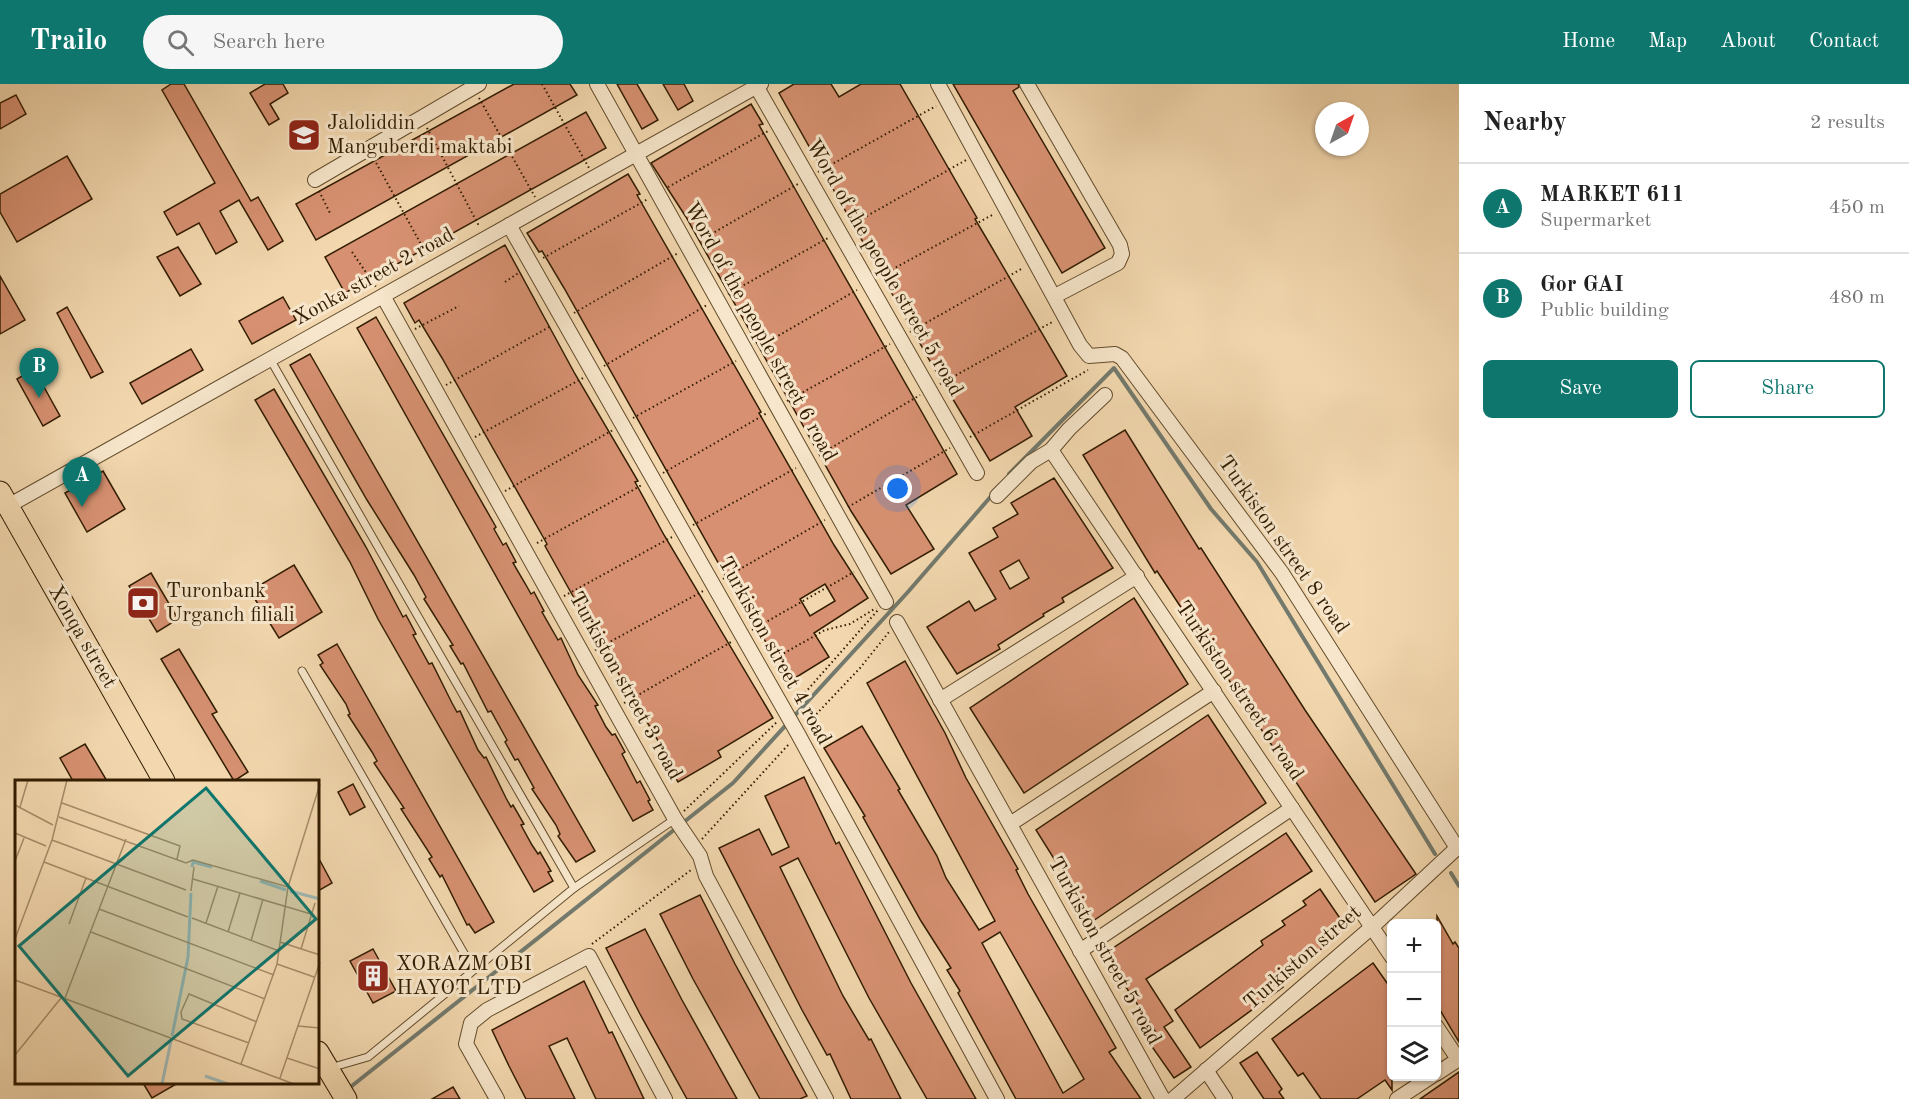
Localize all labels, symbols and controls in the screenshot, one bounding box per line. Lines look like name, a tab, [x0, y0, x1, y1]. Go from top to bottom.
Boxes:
search box	[143, 15, 563, 69]
icon: search	[164, 26, 197, 59]
text: Trailo	[30, 28, 107, 56]
text: Search here	[212, 31, 325, 53]
text: Home	[1562, 31, 1615, 52]
text: Map	[1648, 31, 1687, 52]
text: About	[1720, 31, 1776, 52]
text: Contact	[1809, 31, 1879, 52]
north arrow	[1315, 102, 1369, 156]
text: Nearby	[1483, 110, 1567, 136]
place label: Jaloliddin Manguberdi maktabi	[327, 113, 513, 158]
text: 2 results	[1810, 113, 1885, 133]
school or university icon: Jaloliddin Manguberdi maktabi	[286, 117, 322, 153]
street label: Word of the people street 5 road	[802, 136, 966, 400]
text: MARKET 611	[1540, 184, 1685, 206]
text: A	[1495, 198, 1510, 218]
text: 450 m	[1829, 198, 1885, 218]
street label: Word of the people street 6 road	[680, 199, 840, 465]
text: Supermarket	[1540, 211, 1651, 231]
street label: Xonka street 2 road	[290, 224, 458, 330]
text: Gor GAI	[1540, 274, 1624, 296]
text: B	[1495, 288, 1510, 308]
text: 480 m	[1829, 288, 1885, 308]
text: Public building	[1540, 301, 1669, 321]
pin: B	[20, 348, 58, 398]
button: Save	[1483, 360, 1678, 418]
button: Share	[1690, 360, 1885, 418]
street label: Turkiston street 8 road	[1214, 452, 1352, 638]
pin: A	[62, 458, 101, 507]
your location	[883, 474, 912, 503]
street label: Turkiston street 4 road	[714, 553, 834, 749]
place label: Turonbank Urganch filiali	[166, 581, 295, 626]
street label: Xonqa street	[44, 582, 120, 692]
bank icon: Turonbank Urganch filiali	[125, 585, 161, 621]
street label: Turkiston street 3 road	[565, 588, 685, 784]
street label: Turkiston street 6 road	[1171, 597, 1307, 785]
inset map	[15, 780, 320, 1084]
street label: Turkiston street 5 road	[1044, 853, 1164, 1049]
street label: Turkiston street	[1241, 902, 1365, 1014]
map controls	[1387, 919, 1441, 1081]
button: +	[1387, 919, 1441, 973]
place label: XORAZM OBI HAYOT LTD	[396, 954, 532, 999]
building icon: XORAZM OBI HAYOT LTD	[355, 958, 391, 994]
button: −	[1387, 973, 1441, 1027]
button: layers	[1387, 1027, 1441, 1081]

